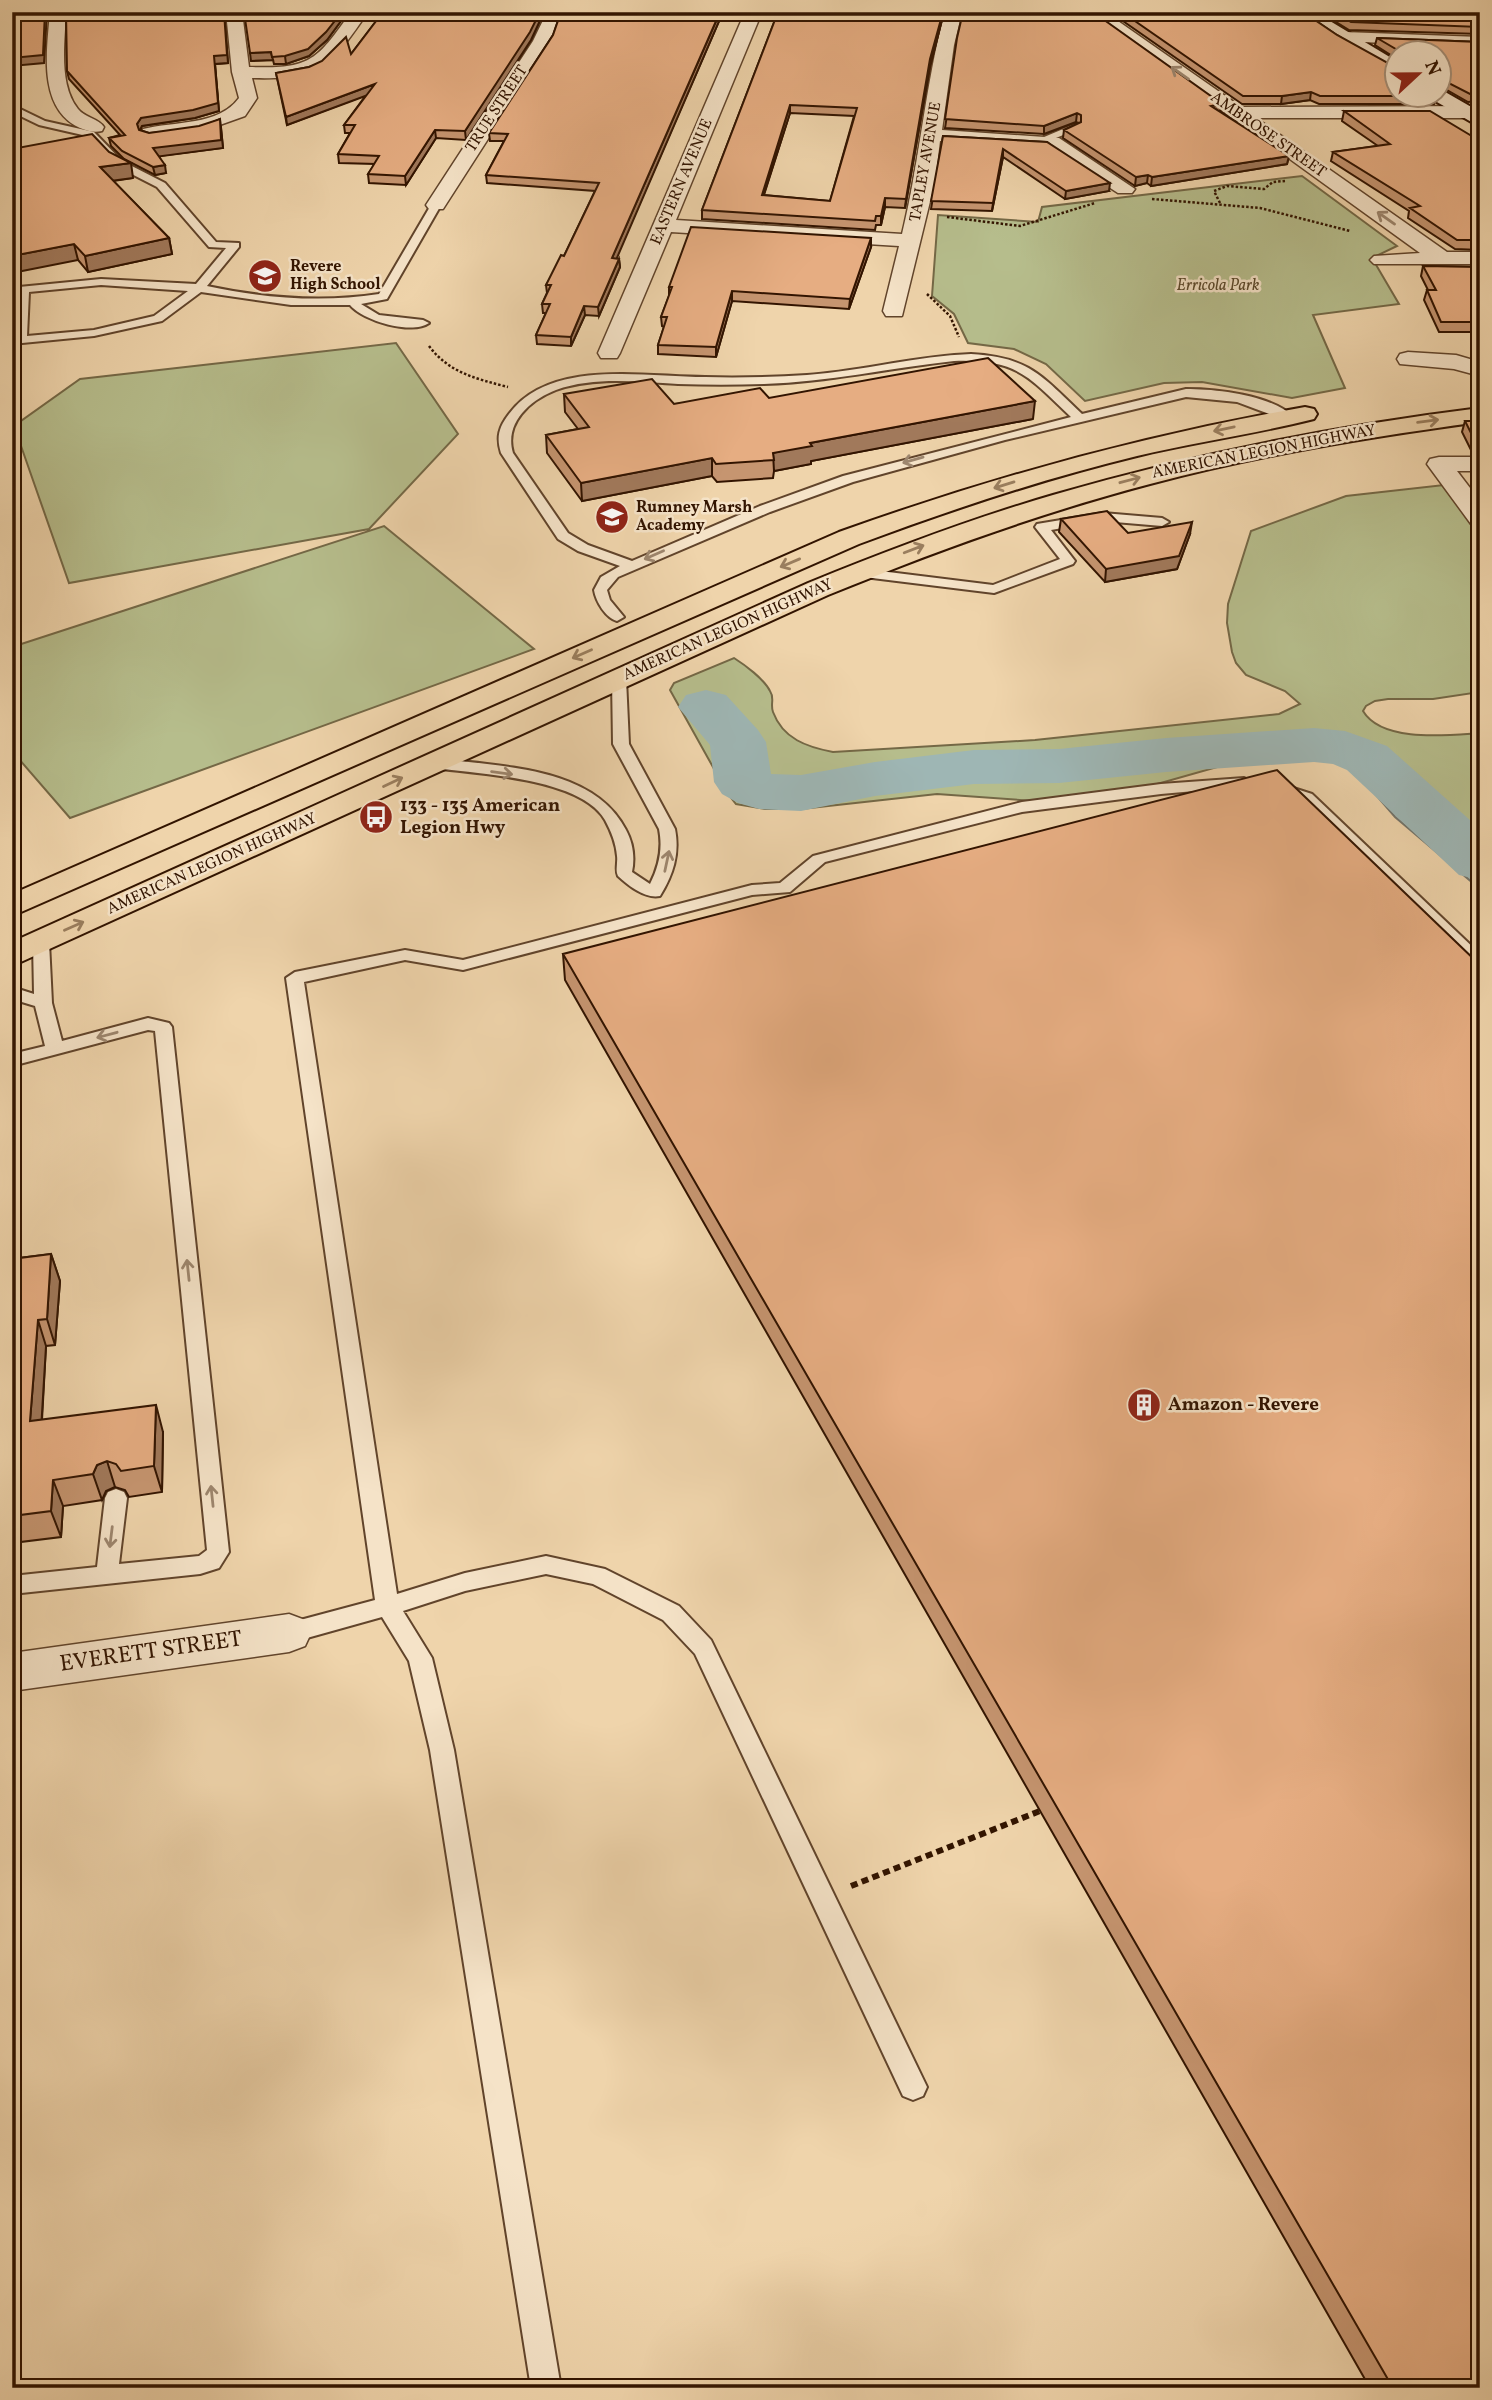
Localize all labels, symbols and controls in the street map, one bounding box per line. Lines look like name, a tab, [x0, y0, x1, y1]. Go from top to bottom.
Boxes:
north arrow	[1384, 38, 1454, 108]
text: N	[1417, 57, 1447, 80]
street label: TRUE STREET	[461, 61, 533, 157]
one-way arrow	[1171, 66, 1190, 80]
street label: AMBROSE STREET	[1206, 87, 1330, 183]
street label: TAPLEY AVENUE	[905, 100, 947, 224]
street label: EASTERN AVENUE	[645, 115, 719, 249]
one-way arrow	[1377, 211, 1396, 225]
place label: Revere High School	[290, 256, 381, 296]
school or university icon: Revere High School	[246, 257, 284, 295]
park label: Erricola Park	[1177, 275, 1260, 297]
one-way arrow	[1417, 415, 1439, 428]
street label: AMERICAN LEGION HIGHWAY	[1150, 419, 1378, 485]
one-way arrow	[1213, 423, 1236, 437]
one-way arrow	[902, 455, 924, 468]
one-way arrow	[1119, 473, 1141, 486]
one-way arrow	[993, 480, 1015, 492]
place label: Rumney Marsh Academy	[636, 497, 752, 537]
school or university icon: Rumney Marsh Academy	[593, 498, 631, 536]
one-way arrow	[902, 541, 924, 554]
one-way arrow	[643, 549, 665, 562]
one-way arrow	[780, 557, 801, 570]
street label: AMERICAN LEGION HIGHWAY	[620, 574, 836, 686]
one-way arrow	[571, 648, 593, 661]
one-way arrow	[490, 767, 513, 780]
one-way arrow	[382, 775, 403, 788]
place label: 133 - 135 American Legion Hwy	[400, 793, 560, 841]
bus stop icon: 133 - 135 American Legion Hwy	[357, 798, 395, 836]
street label: AMERICAN LEGION HIGHWAY	[104, 808, 320, 920]
one-way arrow	[661, 850, 674, 873]
one-way arrow	[64, 919, 85, 932]
one-way arrow	[96, 1029, 119, 1042]
one-way arrow	[182, 1259, 195, 1281]
building icon: Amazon - Revere	[1125, 1386, 1163, 1424]
place label: Amazon - Revere	[1168, 1392, 1319, 1418]
one-way arrow	[206, 1485, 219, 1508]
one-way arrow	[105, 1525, 118, 1547]
street label: EVERETT STREET	[58, 1623, 244, 1681]

